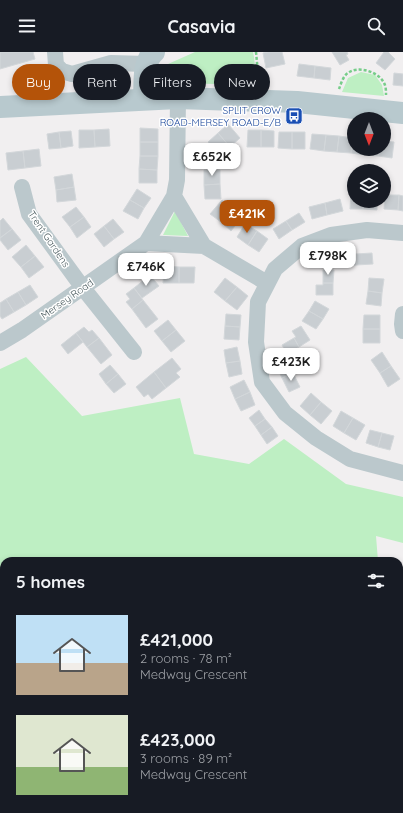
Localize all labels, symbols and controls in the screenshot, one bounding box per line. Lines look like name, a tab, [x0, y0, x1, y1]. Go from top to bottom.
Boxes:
icon: menu	[16, 15, 38, 37]
text: Casavia	[167, 15, 236, 38]
icon: search	[365, 15, 387, 37]
chip: Buy	[12, 64, 65, 100]
chip: Rent	[73, 64, 131, 100]
chip: Filters	[139, 64, 206, 100]
chip: New	[214, 64, 270, 100]
place label: SPLIT CROW ROAD-MERSEY ROAD-E/B	[160, 104, 281, 129]
bus stop icon: SPLIT CROW ROAD-MERSEY ROAD-E/B	[284, 106, 304, 126]
north arrow	[347, 112, 391, 156]
map controls	[347, 112, 391, 208]
pin: £652K	[184, 143, 240, 177]
text: £652K	[193, 148, 231, 164]
button: layers	[347, 164, 391, 208]
pin: £421K	[219, 200, 275, 234]
text: £421K	[229, 205, 265, 221]
street label: Trent Gardens	[25, 208, 73, 270]
pin: £798K	[300, 242, 356, 276]
text: £798K	[309, 247, 347, 263]
pin: £746K	[118, 253, 174, 287]
text: £746K	[127, 258, 165, 274]
street label: Mersey Road	[38, 276, 96, 322]
pin: £423K	[263, 348, 319, 382]
text: £423K	[272, 353, 310, 369]
icon: filters	[365, 570, 387, 592]
text: 5 homes	[16, 571, 85, 592]
text: £421,000	[140, 629, 213, 650]
icon: home	[48, 631, 96, 679]
text: 2 rooms · 78 m²	[140, 650, 232, 666]
text: Medway Crescent	[140, 666, 247, 682]
text: £423,000	[140, 729, 215, 750]
icon: home	[48, 731, 96, 779]
text: 3 rooms · 89 m²	[140, 750, 232, 766]
text: Medway Crescent	[140, 766, 247, 782]

